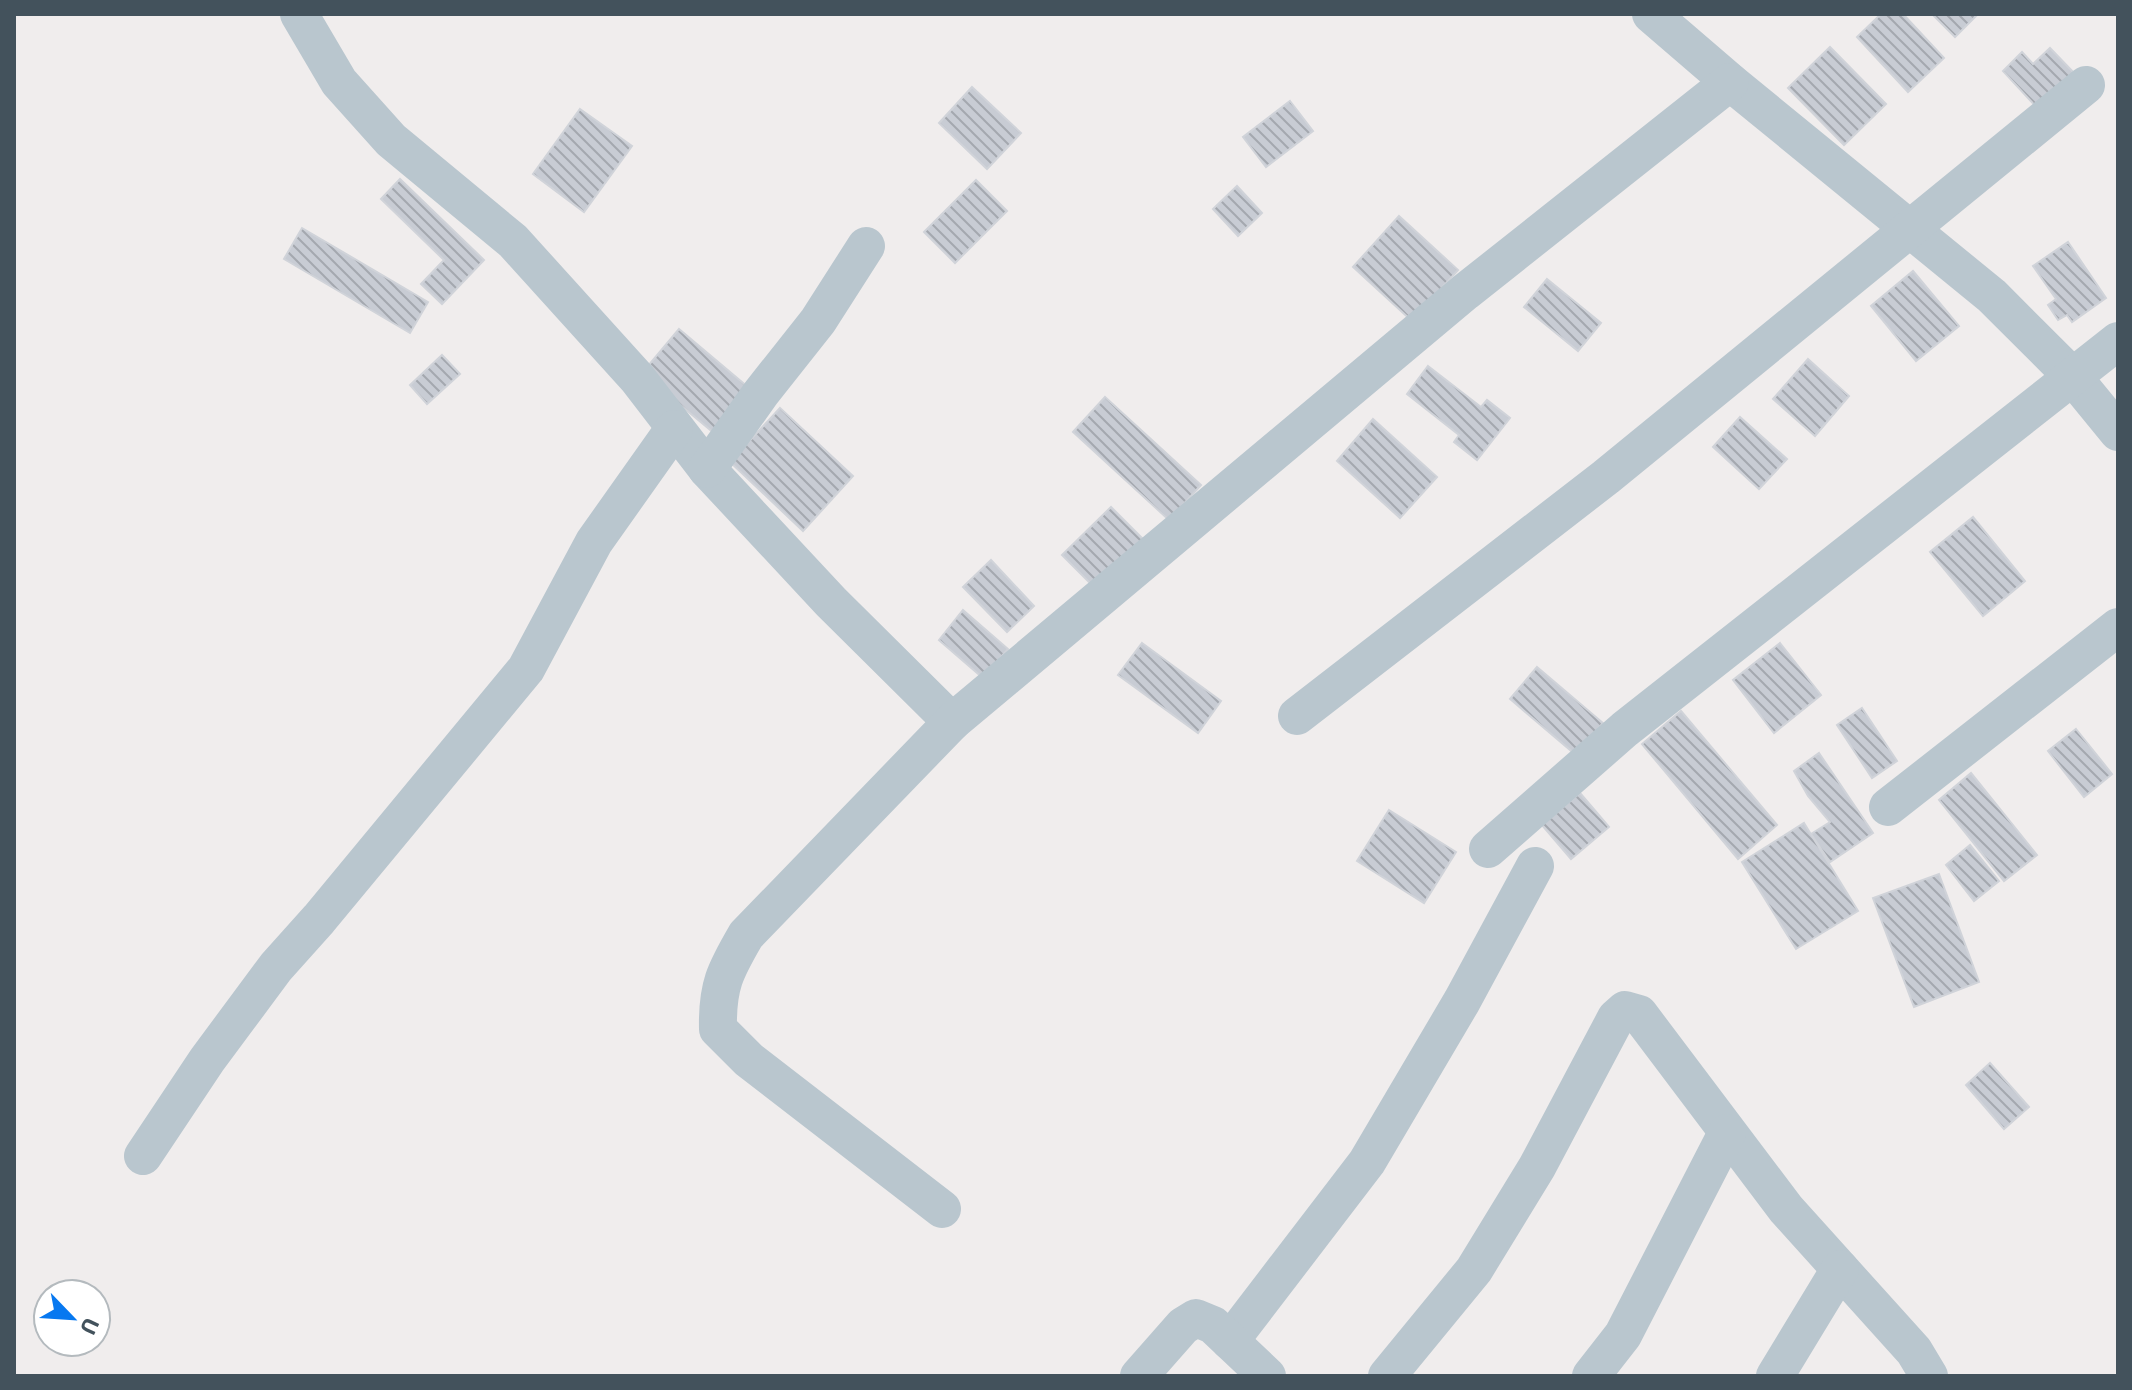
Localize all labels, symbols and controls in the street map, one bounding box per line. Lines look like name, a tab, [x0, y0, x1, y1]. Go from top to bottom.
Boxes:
north arrow	[32, 1278, 112, 1358]
text: U	[76, 1315, 106, 1339]

